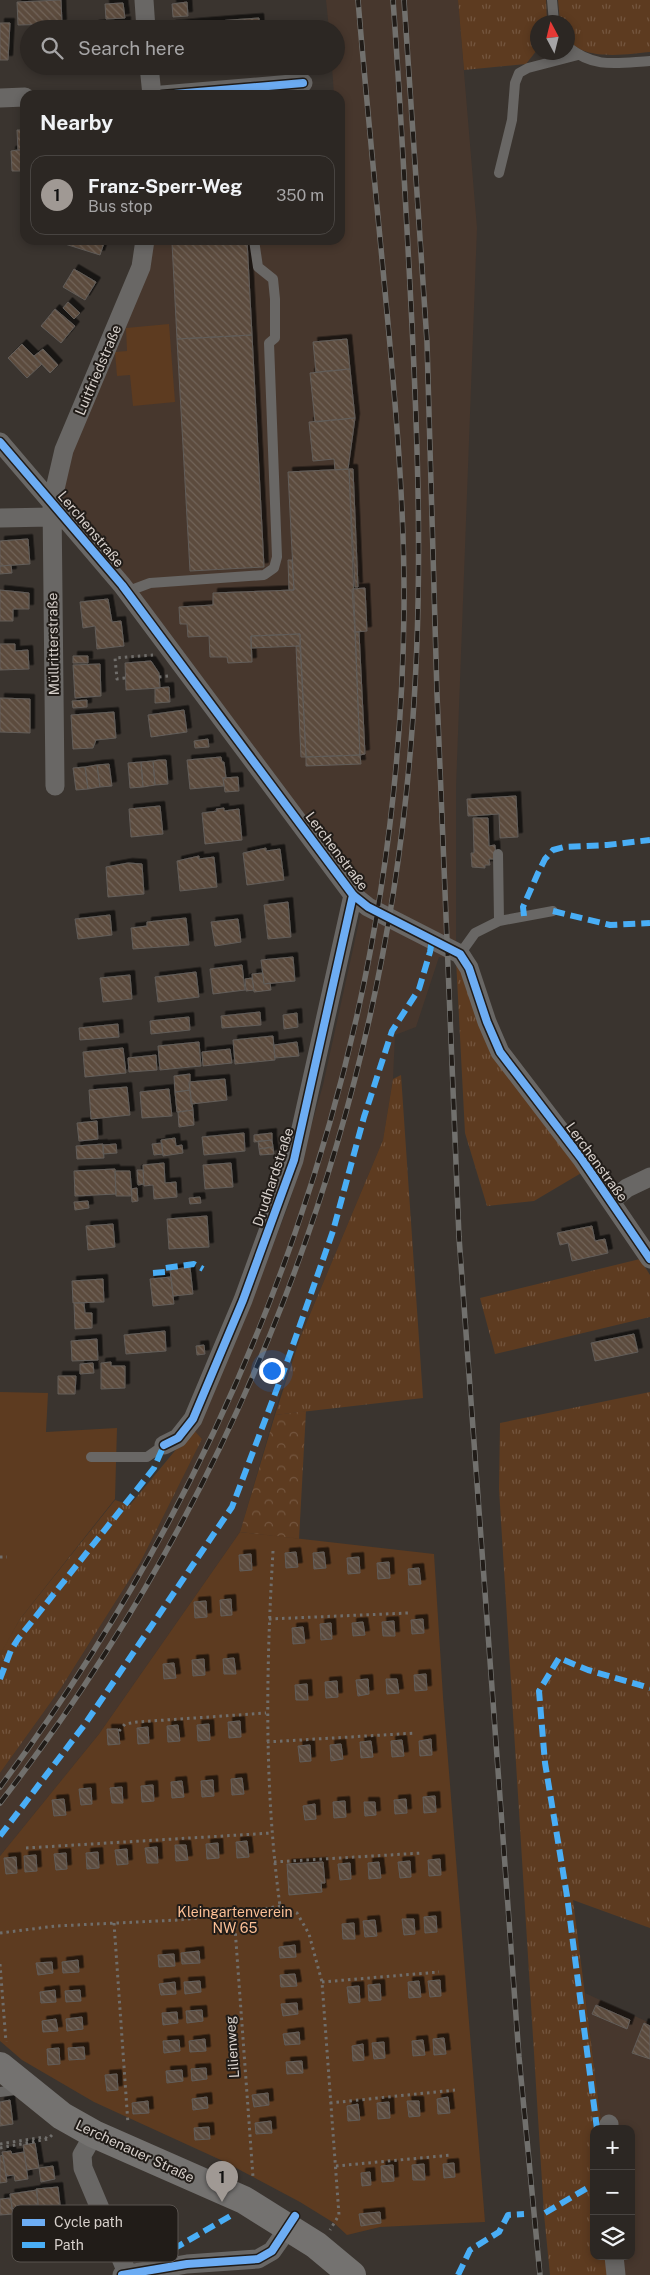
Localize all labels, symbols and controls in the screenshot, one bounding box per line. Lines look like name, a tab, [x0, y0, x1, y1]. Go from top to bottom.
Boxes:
north arrow	[530, 15, 575, 60]
search box	[20, 20, 345, 75]
icon: search	[38, 34, 66, 62]
text: Search here	[78, 37, 185, 59]
text: Nearby	[40, 110, 113, 135]
text: Franz-Sperr-Weg	[88, 175, 242, 197]
text: 1	[54, 186, 60, 205]
text: 350 m	[276, 186, 324, 205]
text: Bus stop	[88, 197, 152, 216]
street label: Luitfriedstraße	[72, 322, 124, 418]
street label: Lerchenstraße	[55, 488, 127, 570]
street label: Müllritterstraße	[44, 592, 62, 695]
street label: Lerchenstraße	[302, 809, 372, 893]
street label: Lerchenstraße	[563, 1119, 631, 1205]
street label: Drudhardstraße	[250, 1126, 297, 1228]
your location	[259, 1358, 285, 1384]
park label: Kleingartenverein NW 65	[177, 1904, 293, 1936]
street label: Lilienweg	[222, 2015, 242, 2079]
street label: Lerchenauer Straße	[73, 2116, 197, 2186]
map controls	[590, 2125, 635, 2260]
button: +	[590, 2125, 635, 2170]
pin: 1	[206, 2161, 238, 2202]
button: −	[590, 2170, 635, 2215]
legend	[12, 2205, 178, 2262]
text: Cycle path	[54, 2214, 123, 2230]
button: layers	[590, 2215, 635, 2260]
text: Path	[54, 2237, 84, 2253]

